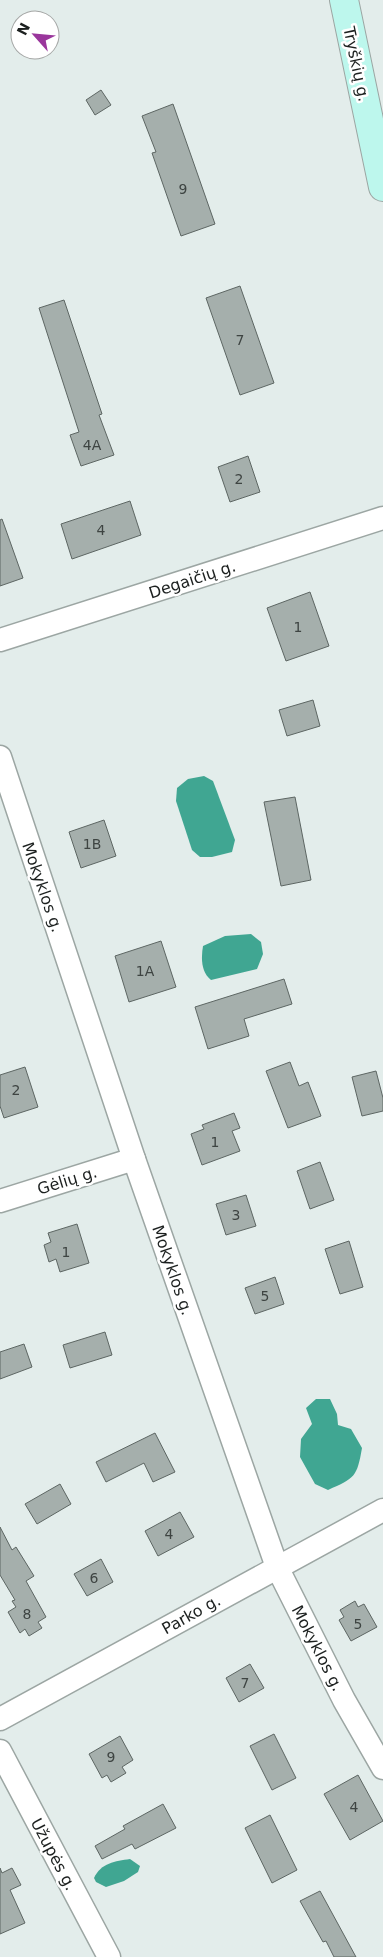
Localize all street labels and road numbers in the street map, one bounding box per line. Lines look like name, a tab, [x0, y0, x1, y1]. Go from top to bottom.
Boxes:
street label: Tryškių g.	[339, 24, 374, 103]
street label: Degaičių g.	[146, 556, 238, 602]
street label: Mokyklos g.	[18, 840, 67, 935]
street label: Gėlių g.	[35, 1162, 99, 1199]
street label: Mokyklos g.	[148, 1223, 197, 1318]
street label: Parko g.	[159, 1591, 224, 1638]
street label: Mokyklos g.	[288, 1602, 347, 1694]
street label: Užupės g.	[27, 1815, 80, 1894]

